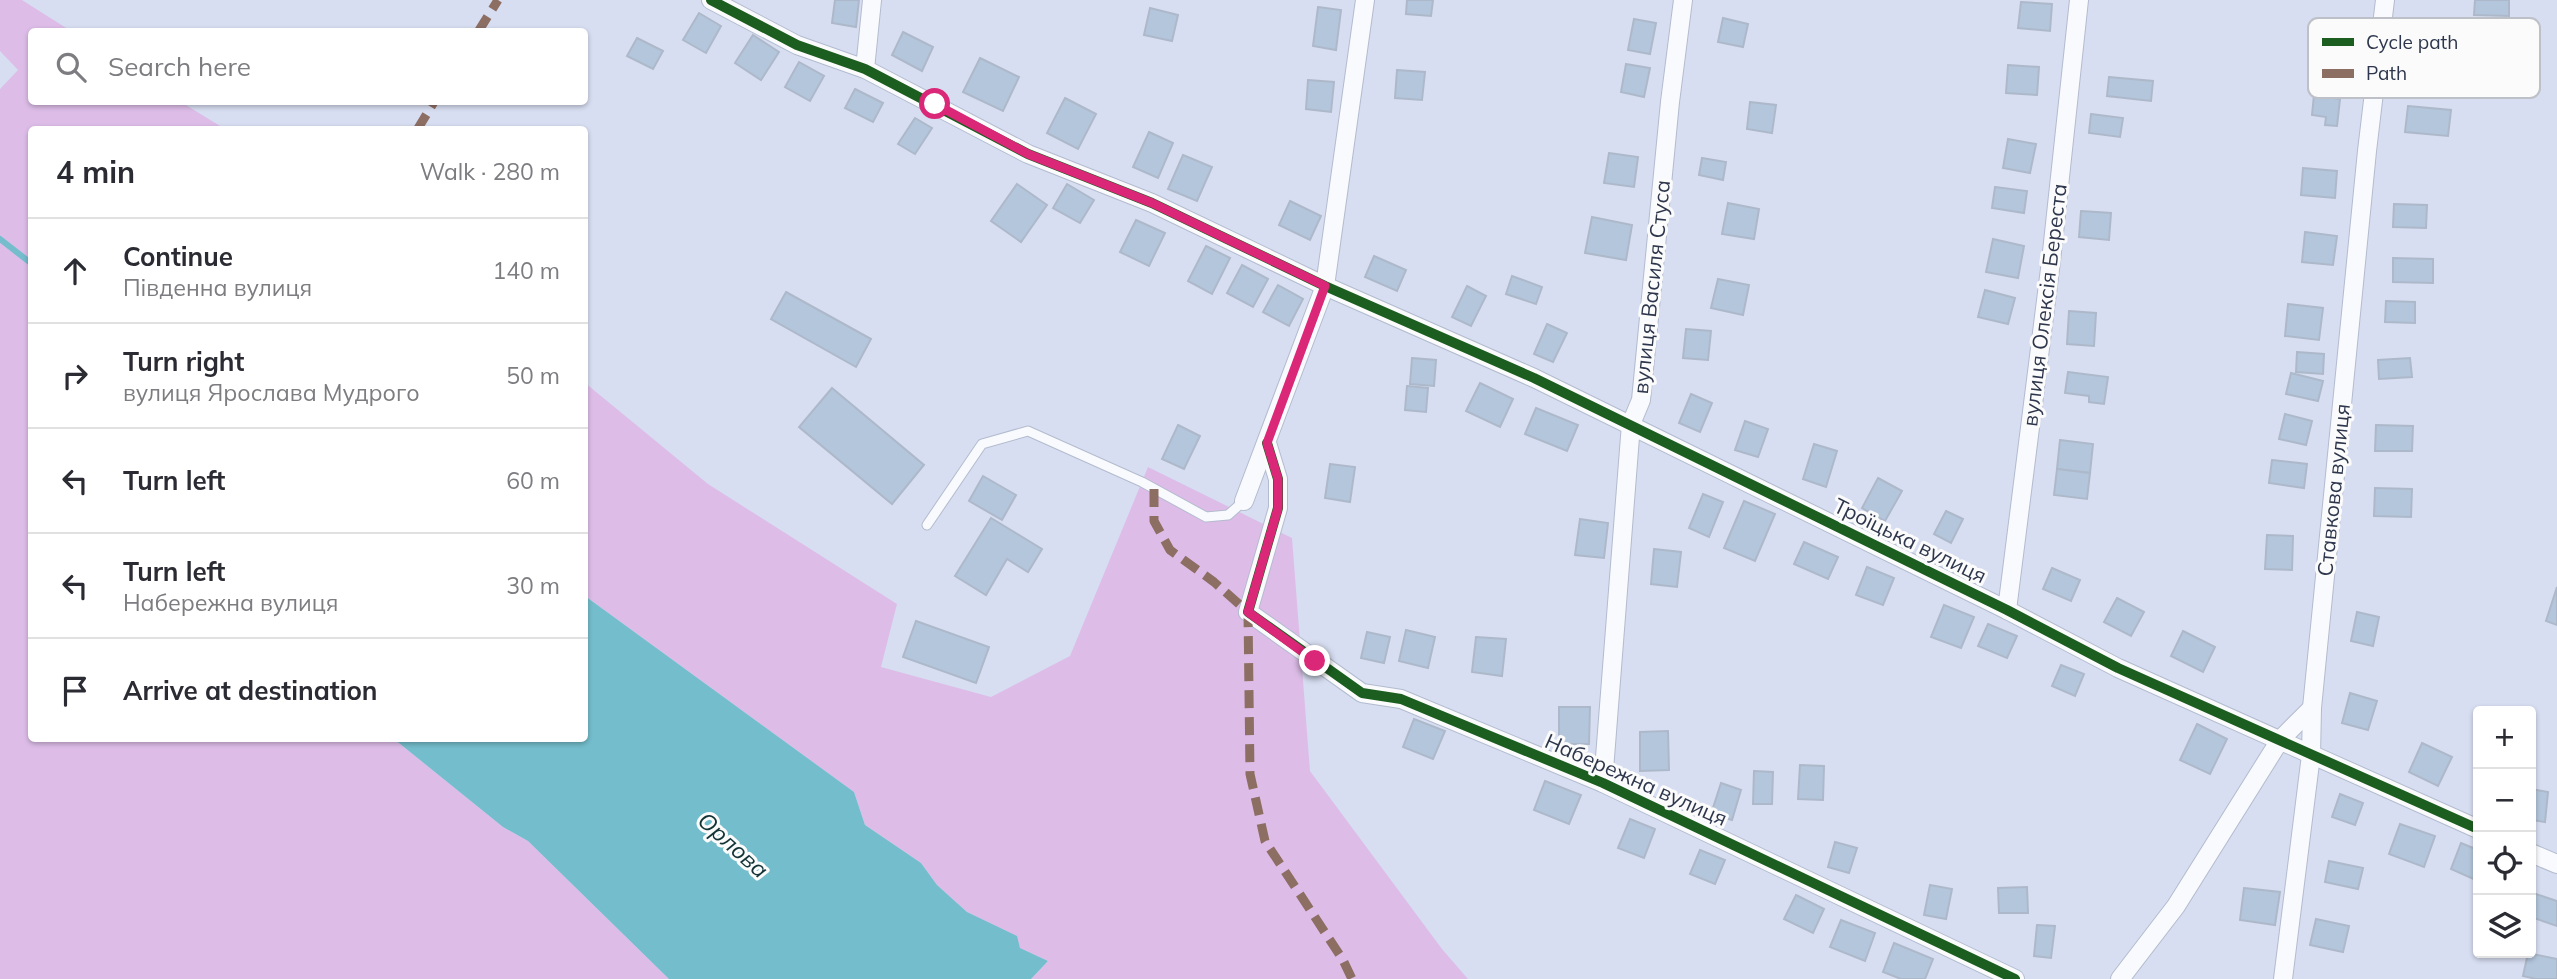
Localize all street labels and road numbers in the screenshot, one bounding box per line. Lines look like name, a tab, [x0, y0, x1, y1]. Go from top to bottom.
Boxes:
street label: вулиця Василя Стуса	[1627, 179, 1675, 395]
street label: вулиця Олексія Береста	[2016, 182, 2072, 428]
street label: Ставкова вулиця	[2311, 402, 2355, 578]
street label: Троїцька вулиця	[1830, 492, 1991, 588]
street label: Набережна вулиця	[1541, 727, 1732, 831]

